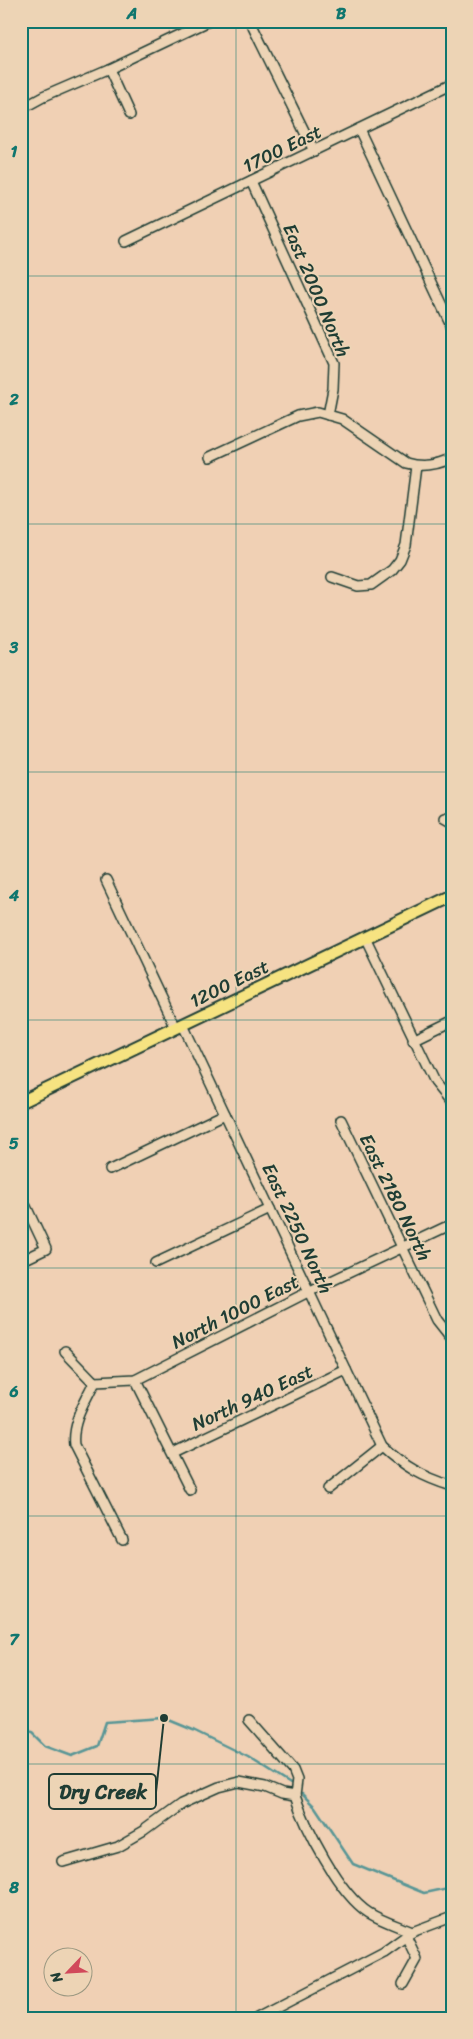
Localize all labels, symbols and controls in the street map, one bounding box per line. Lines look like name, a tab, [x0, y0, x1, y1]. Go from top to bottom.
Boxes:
text: A	[126, 0, 137, 28]
text: B	[336, 0, 347, 28]
street label: 1700 East	[237, 115, 328, 182]
text: 1	[11, 137, 18, 166]
street label: East 2000 North	[273, 218, 360, 362]
text: 2	[8, 385, 19, 414]
text: 3	[9, 633, 19, 662]
text: 4	[8, 881, 19, 910]
street label: 1200 East	[184, 950, 275, 1017]
street label: East 2180 North	[350, 1128, 441, 1267]
text: 5	[9, 1129, 19, 1158]
street label: East 2250 North	[253, 1157, 342, 1299]
street label: North 1000 East	[165, 1265, 305, 1358]
street label: North 940 East	[186, 1355, 319, 1440]
text: 6	[8, 1377, 19, 1406]
text: 7	[9, 1625, 20, 1654]
callout: Dry Creek	[49, 1774, 156, 1809]
text: Dry Creek	[59, 1775, 148, 1810]
text: 8	[8, 1873, 19, 1902]
north arrow	[42, 1946, 92, 1996]
text: N	[43, 1967, 70, 1988]

